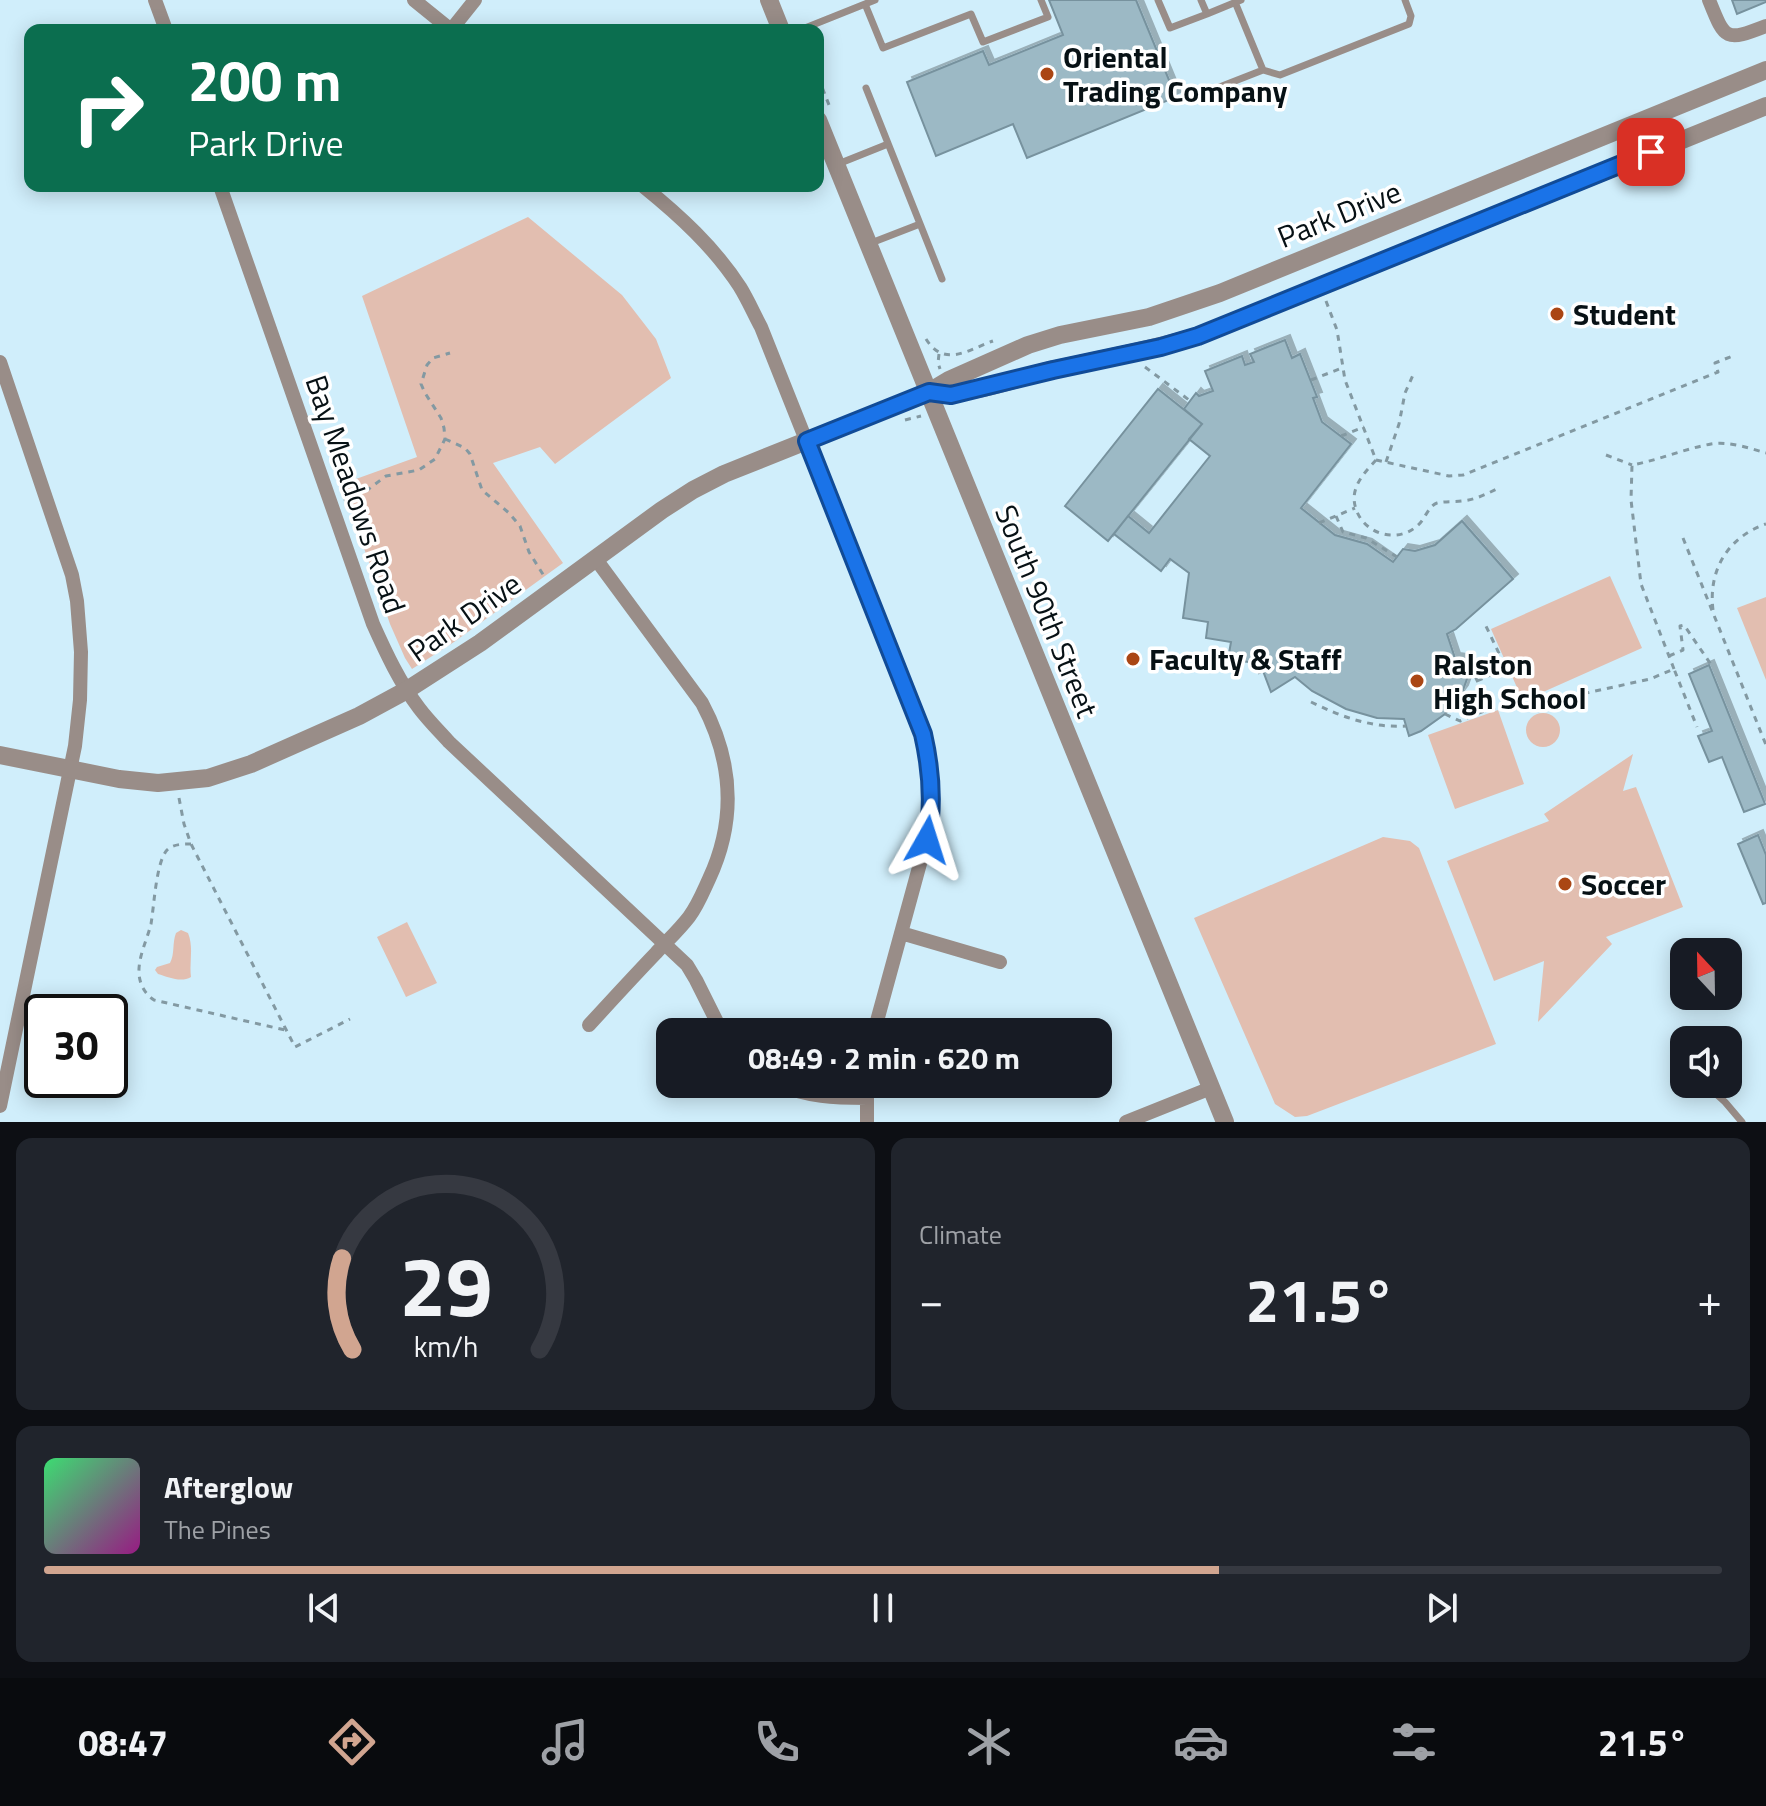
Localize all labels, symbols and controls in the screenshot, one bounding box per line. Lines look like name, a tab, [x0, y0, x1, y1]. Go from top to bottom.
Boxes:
place label: Oriental Trading Company	[1063, 34, 1287, 114]
text: 200 m	[188, 38, 341, 123]
icon: right	[56, 56, 160, 160]
marker: Oriental Trading Company	[1038, 65, 1056, 83]
text: Park Drive	[188, 115, 344, 170]
pin	[1617, 118, 1685, 186]
icon: arrive	[1629, 130, 1673, 174]
street label: Park Drive	[1270, 168, 1408, 260]
place label: Student	[1573, 291, 1676, 337]
marker: Student	[1548, 305, 1566, 323]
street label: Bay Meadows Road	[294, 369, 418, 619]
street label: South 90th Street	[983, 498, 1111, 725]
street label: Park Drive	[398, 561, 530, 673]
place label: Faculty & Staff	[1149, 636, 1342, 682]
place label: Ralston High School	[1433, 641, 1587, 721]
marker: Faculty & Staff	[1124, 650, 1142, 668]
marker: Ralston High School	[1408, 672, 1426, 690]
position arrow	[885, 798, 969, 882]
place label: Soccer	[1581, 861, 1666, 907]
marker: Soccer	[1556, 875, 1574, 893]
north arrow	[1670, 938, 1742, 1010]
map controls	[1670, 938, 1742, 1098]
speed limit sign: 30	[24, 994, 128, 1098]
button: sound	[1670, 1026, 1742, 1098]
text: 08:49 · 2 min · 620 m	[748, 1035, 1020, 1081]
text: Climate	[919, 1215, 1002, 1254]
text: 29	[399, 1222, 492, 1348]
text: 21.5°	[1246, 1254, 1395, 1345]
text: −	[919, 1266, 944, 1333]
text: +	[1697, 1266, 1722, 1333]
text: km/h	[413, 1325, 478, 1368]
text: Afterglow	[164, 1464, 293, 1510]
text: The Pines	[164, 1510, 271, 1549]
icon: previous	[302, 1586, 346, 1630]
icon: pause	[861, 1586, 905, 1630]
icon: next	[1420, 1586, 1464, 1630]
icon: directions	[324, 1714, 380, 1770]
icon: music	[537, 1714, 593, 1770]
icon: phone	[749, 1714, 805, 1770]
icon: climate	[961, 1714, 1017, 1770]
icon: car	[1173, 1714, 1229, 1770]
icon: filters	[1386, 1714, 1442, 1770]
text: 08:47	[78, 1715, 168, 1770]
text: 21.5°	[1598, 1715, 1688, 1770]

